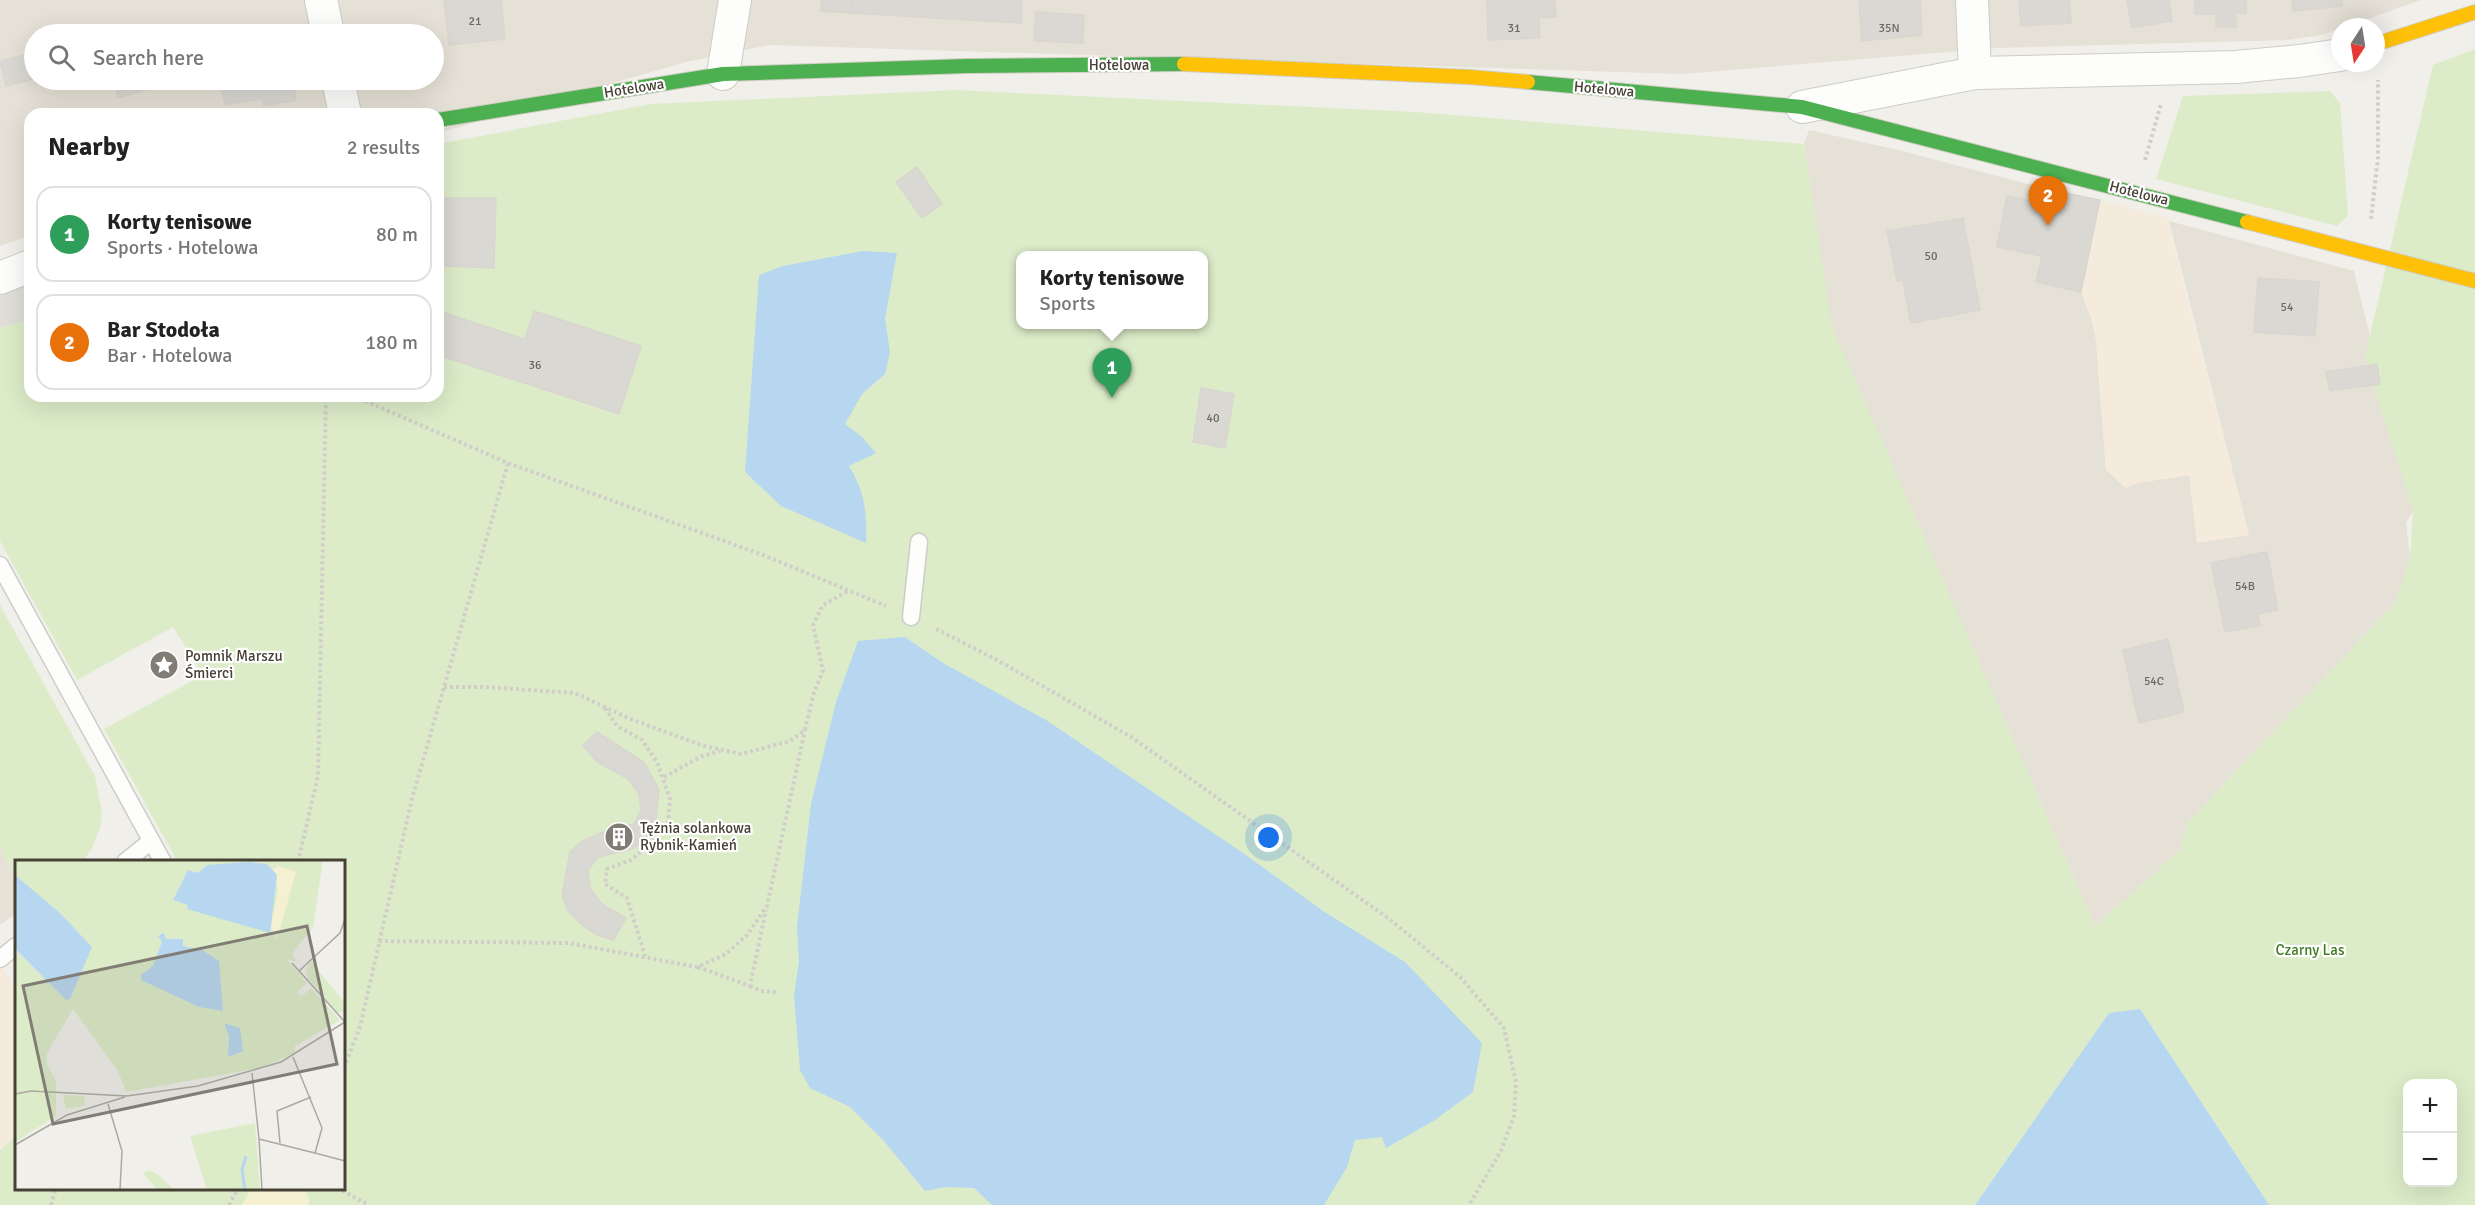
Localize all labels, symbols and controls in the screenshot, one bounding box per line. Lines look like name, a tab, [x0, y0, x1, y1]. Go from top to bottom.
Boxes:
house number: 21	[469, 14, 481, 29]
north arrow	[2331, 18, 2385, 72]
house number: 31	[1508, 21, 1520, 36]
house number: 35N	[1878, 21, 1900, 36]
search box	[24, 24, 444, 90]
icon: search	[45, 41, 78, 74]
text: Search here	[93, 44, 204, 71]
street label: Hotelowa	[1089, 56, 1149, 74]
street label: Hotelowa	[603, 74, 665, 102]
street label: Hotelowa	[1573, 77, 1635, 101]
text: Nearby	[48, 131, 129, 163]
text: 2 results	[347, 135, 420, 160]
pin: 2	[2028, 176, 2068, 226]
street label: Hotelowa	[2107, 177, 2171, 209]
text: Korty tenisowe	[107, 208, 252, 235]
text: 1	[64, 222, 75, 247]
text: 80 m	[376, 222, 418, 247]
text: Sports · Hotelowa	[107, 235, 258, 260]
house number: 50	[1925, 249, 1937, 264]
popup	[1016, 251, 1208, 329]
text: Korty tenisowe	[1040, 264, 1184, 291]
text: Sports	[1040, 291, 1095, 316]
house number: 54	[2281, 300, 2294, 315]
text: Bar Stodoła	[107, 316, 220, 343]
text: 2	[64, 330, 75, 355]
text: 180 m	[365, 330, 418, 355]
text: Bar · Hotelowa	[107, 343, 232, 368]
pin: 1	[1092, 348, 1132, 398]
house number: 36	[529, 358, 541, 373]
house number: 40	[1207, 411, 1219, 426]
house number: 54B	[2235, 579, 2255, 594]
place label: Pomnik Marszu Śmierci	[185, 647, 283, 682]
place icon: Pomnik Marszu Śmierci	[148, 649, 180, 681]
house number: 54C	[2144, 674, 2164, 689]
place label: Tężnia solankowa Rybnik-Kamień	[640, 819, 751, 854]
building icon: Tężnia solankowa Rybnik-Kamień	[603, 821, 635, 853]
your location	[1254, 823, 1283, 852]
inset map	[15, 860, 345, 1190]
park label: Czarny Las	[2276, 941, 2345, 959]
map controls	[2403, 1079, 2457, 1187]
button: +	[2403, 1079, 2457, 1133]
button: −	[2403, 1133, 2457, 1187]

